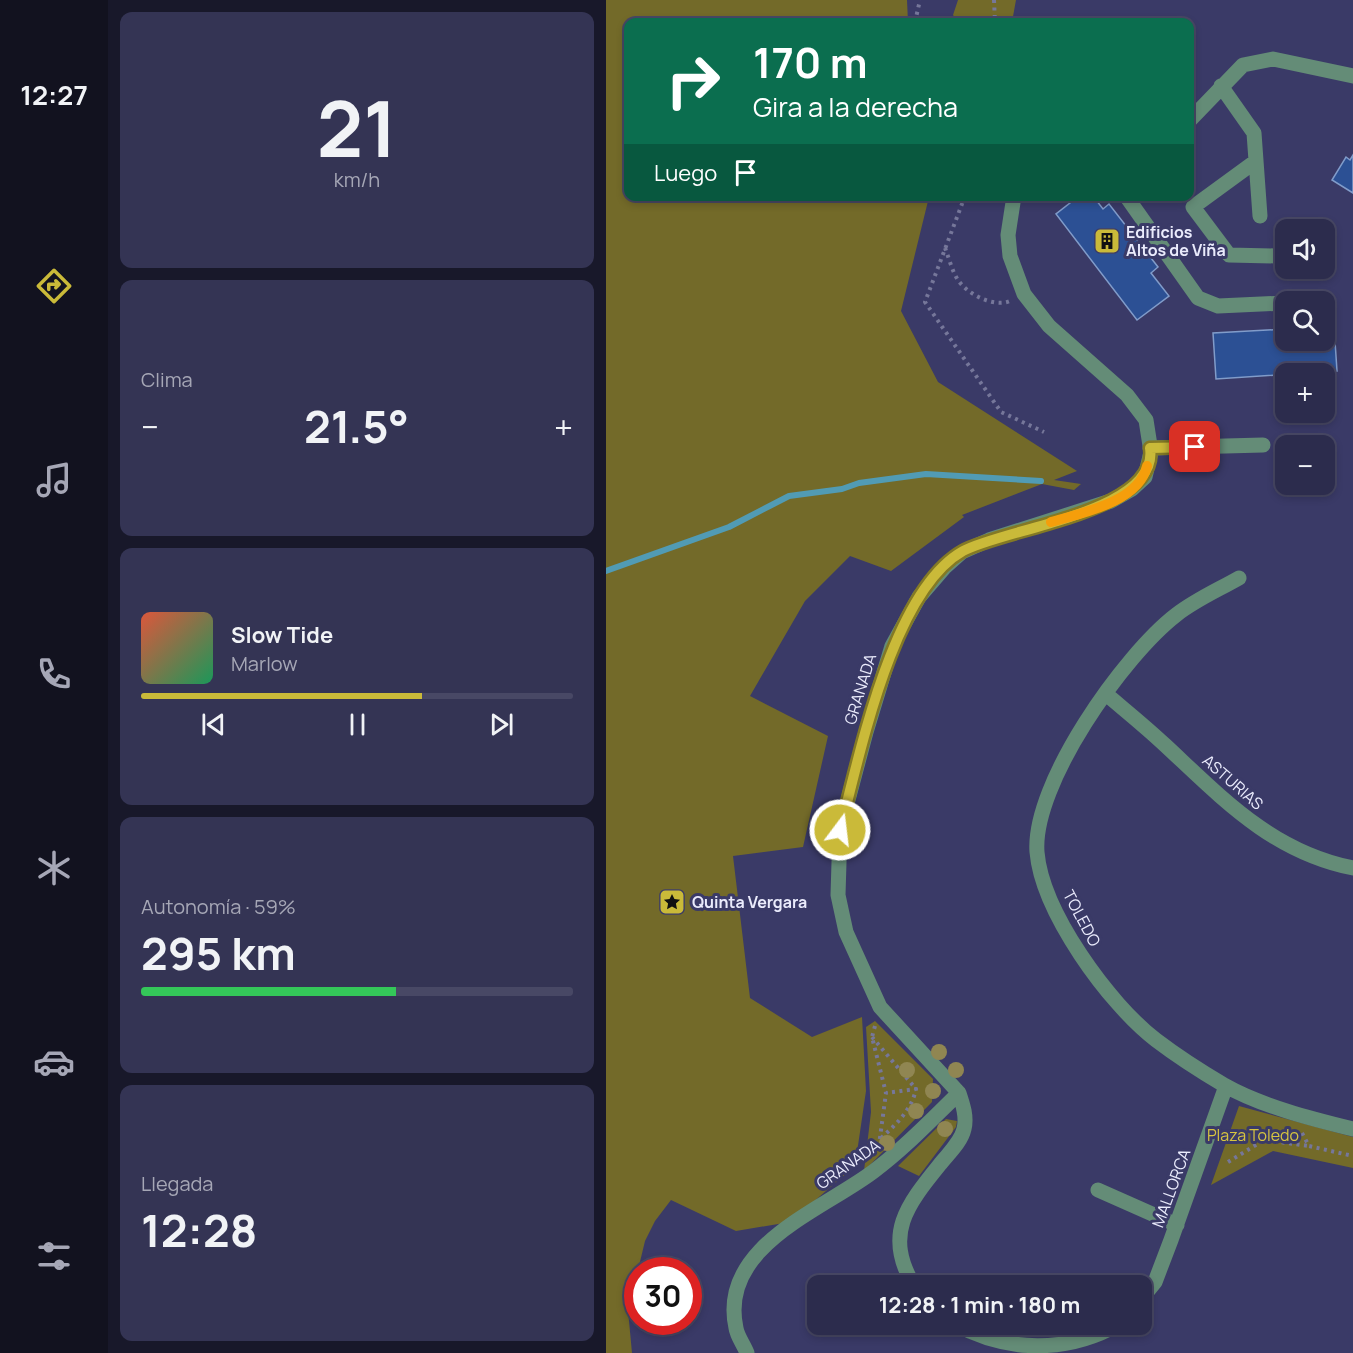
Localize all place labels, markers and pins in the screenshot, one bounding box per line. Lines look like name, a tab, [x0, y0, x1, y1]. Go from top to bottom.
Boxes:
place label: Edificios Altos de Viña	[1126, 221, 1226, 261]
building icon: Edificios Altos de Viña	[1092, 226, 1122, 256]
pin	[1169, 421, 1220, 472]
place icon: Quinta Vergara	[657, 887, 687, 917]
place label: Quinta Vergara	[692, 891, 807, 913]

